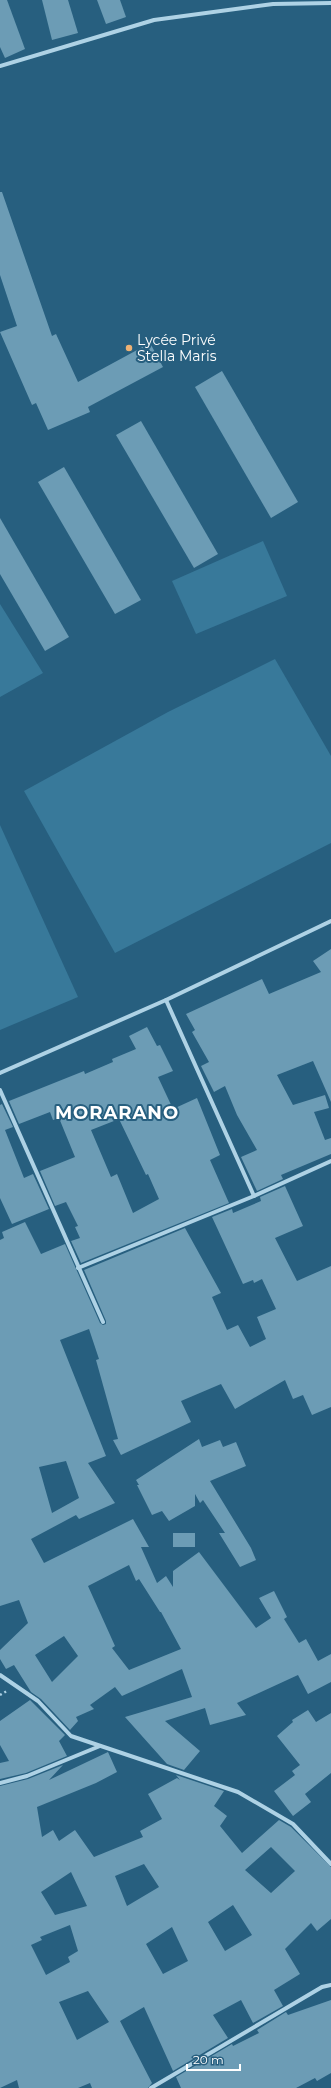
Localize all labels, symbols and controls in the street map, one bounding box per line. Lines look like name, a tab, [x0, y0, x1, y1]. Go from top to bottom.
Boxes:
place label: Lycée Privé Stella Maris	[137, 331, 217, 365]
marker: Lycée Privé Stella Maris	[124, 343, 134, 353]
district label: MORARANO	[55, 1102, 179, 1124]
scale bar	[187, 2046, 240, 2072]
text: 20 m	[193, 2052, 224, 2067]

